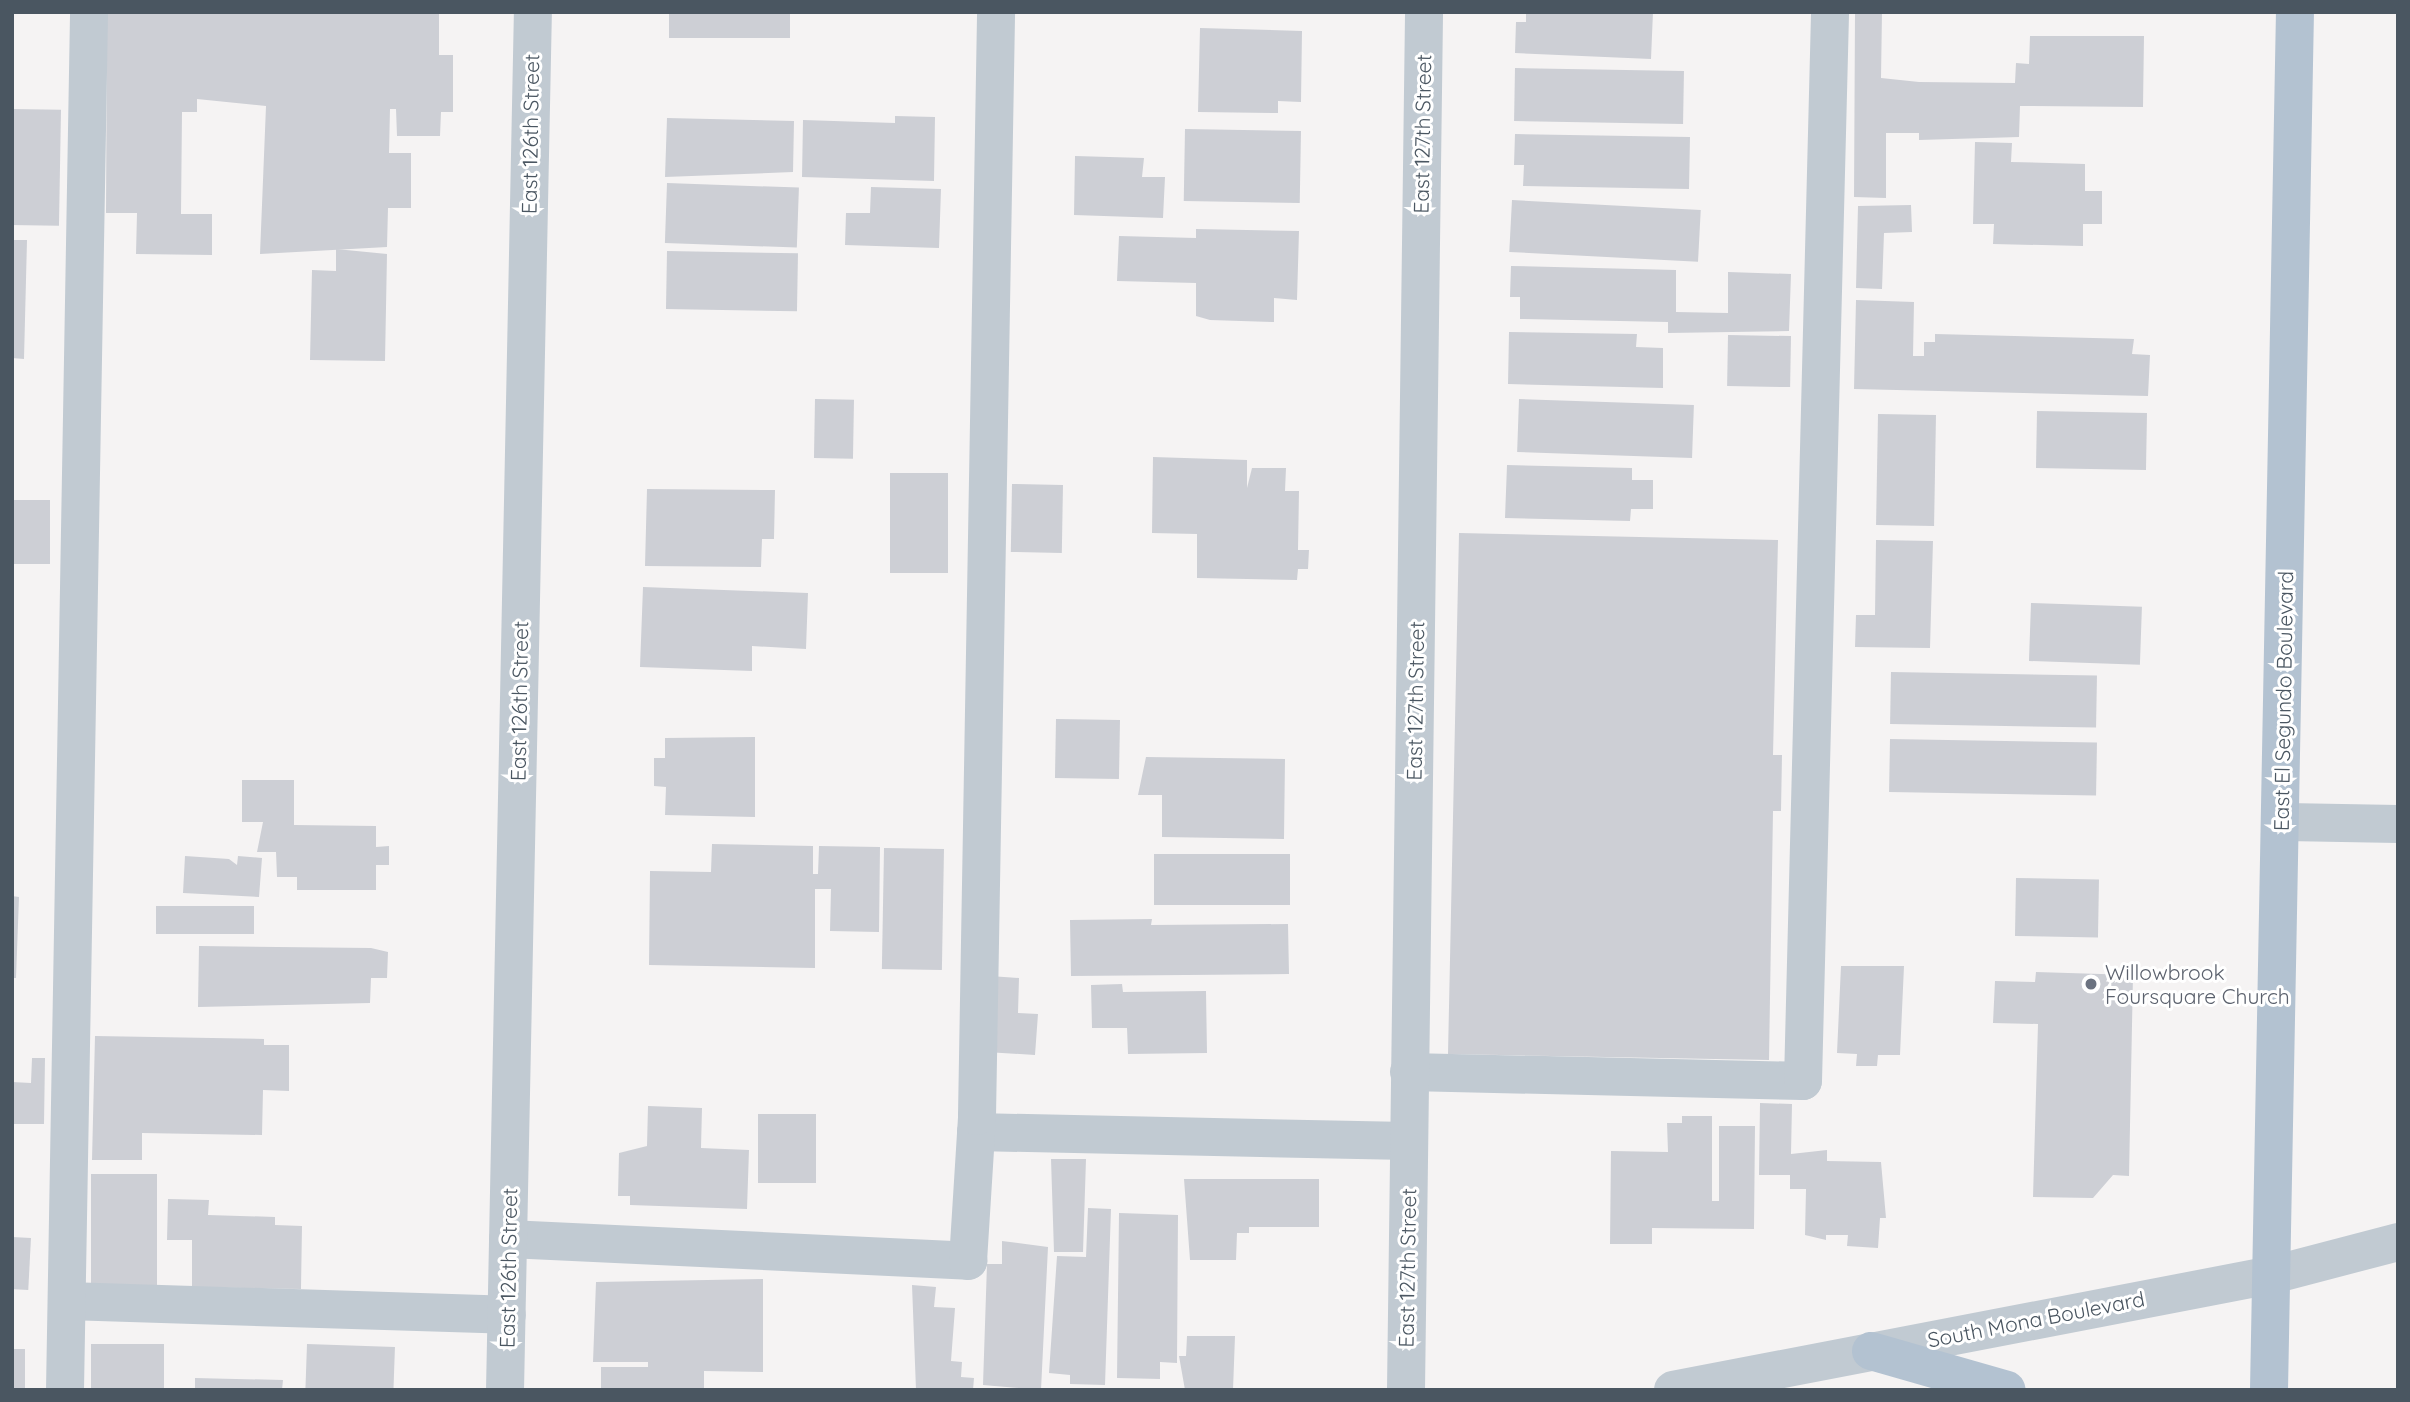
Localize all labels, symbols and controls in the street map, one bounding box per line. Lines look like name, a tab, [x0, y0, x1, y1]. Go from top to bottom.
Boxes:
street label: East 126th Street	[516, 54, 544, 214]
street label: East 127th Street	[1408, 54, 1436, 214]
street label: East El Segundo Boulevard	[2268, 571, 2298, 831]
street label: East 126th Street	[505, 621, 533, 781]
street label: East 127th Street	[1401, 621, 1429, 781]
place label: Willowbrook Foursquare Church	[2105, 959, 2290, 1009]
marker: Willowbrook Foursquare Church	[2083, 976, 2099, 992]
street label: East 126th Street	[494, 1188, 522, 1348]
street label: East 127th Street	[1393, 1188, 1421, 1348]
street label: South Mona Boulevard	[1925, 1286, 2147, 1352]

